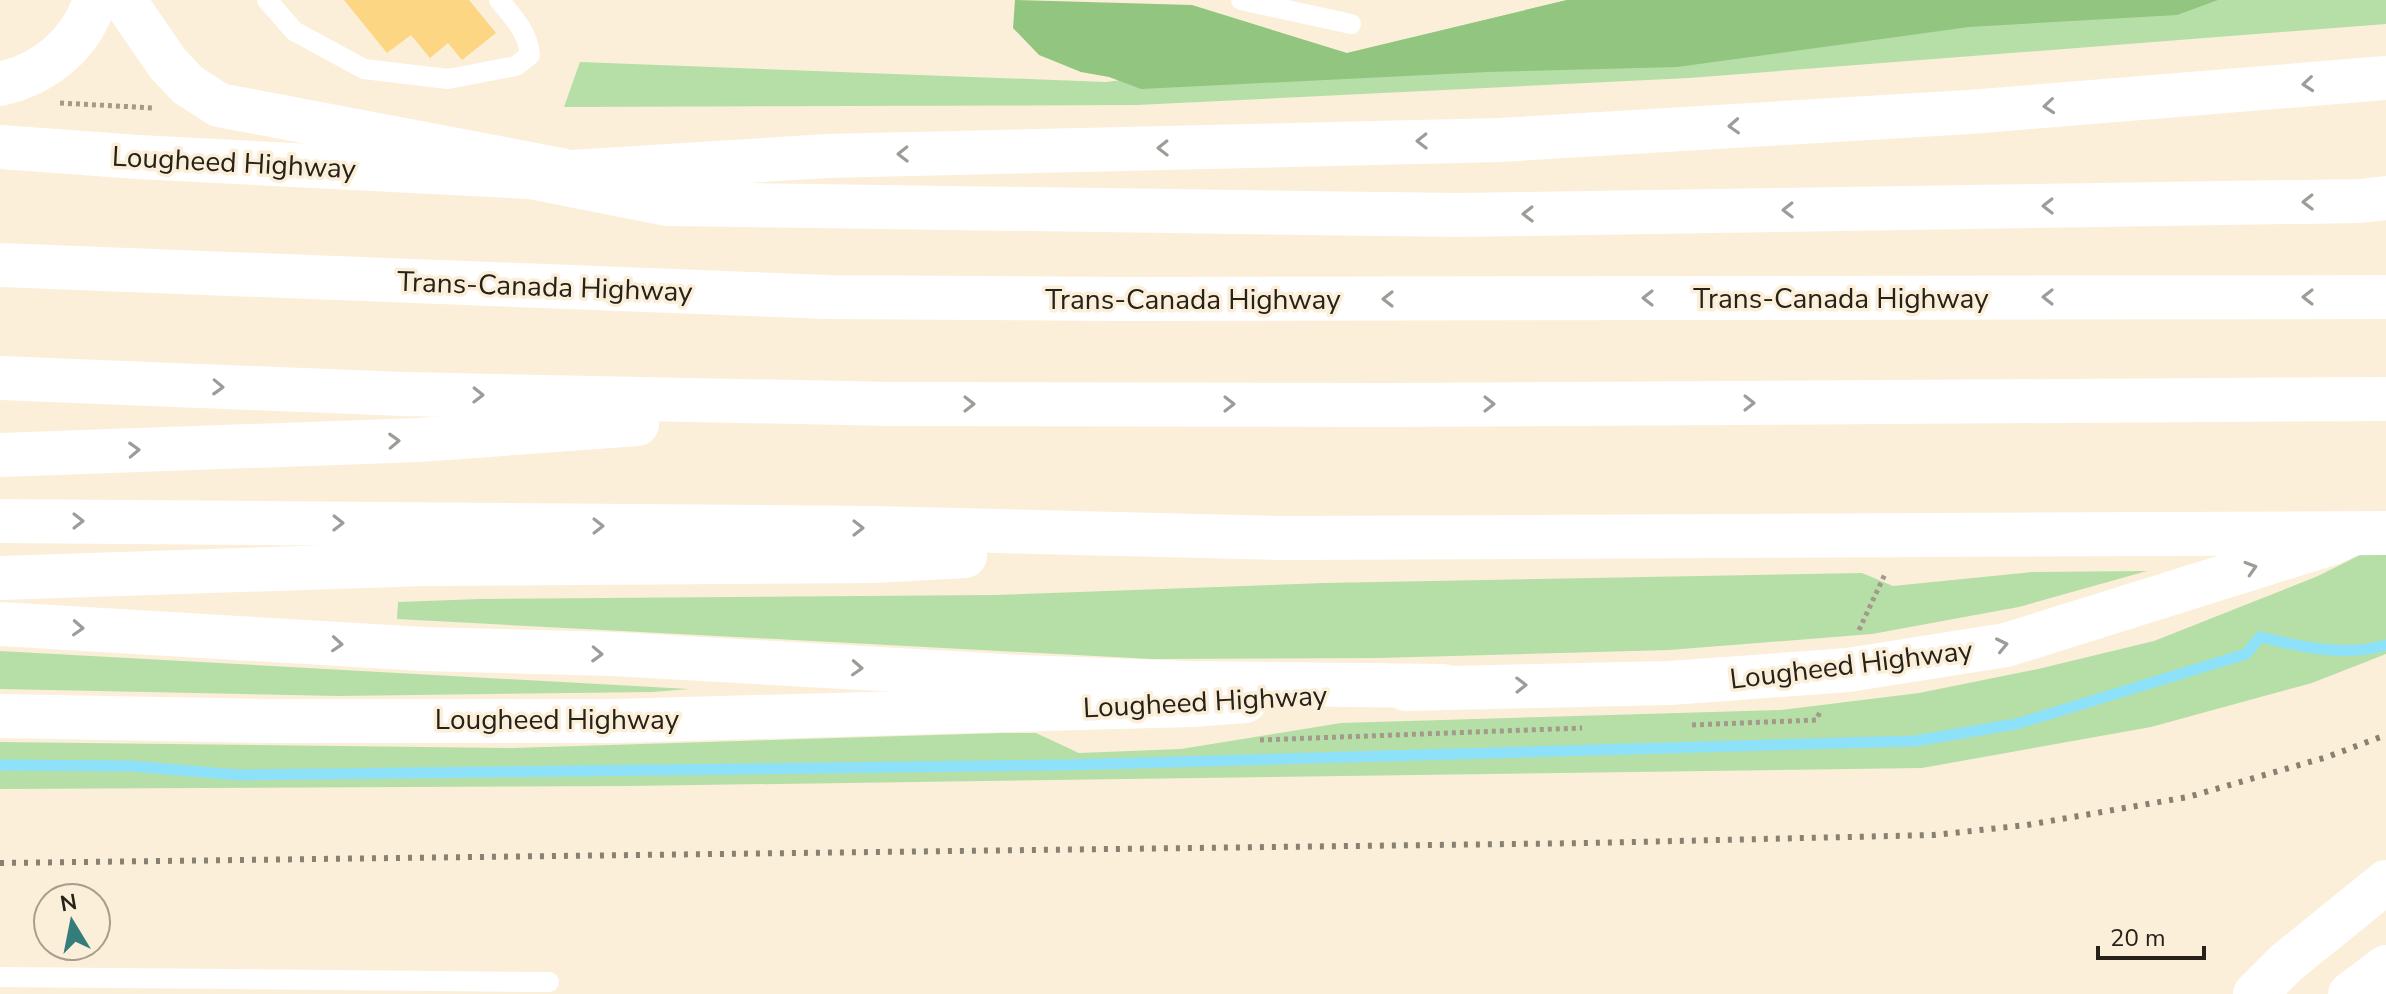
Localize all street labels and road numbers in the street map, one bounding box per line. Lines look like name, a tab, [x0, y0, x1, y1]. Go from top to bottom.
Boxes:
street label: Lougheed Highway	[111, 138, 358, 188]
street label: Trans-Canada Highway	[397, 263, 694, 311]
street label: Trans-Canada Highway	[1693, 280, 1989, 318]
street label: Trans-Canada Highway	[1045, 281, 1341, 319]
street label: Lougheed Highway	[1728, 631, 1975, 699]
street label: Lougheed Highway	[1082, 677, 1329, 727]
street label: Lougheed Highway	[435, 701, 680, 739]

